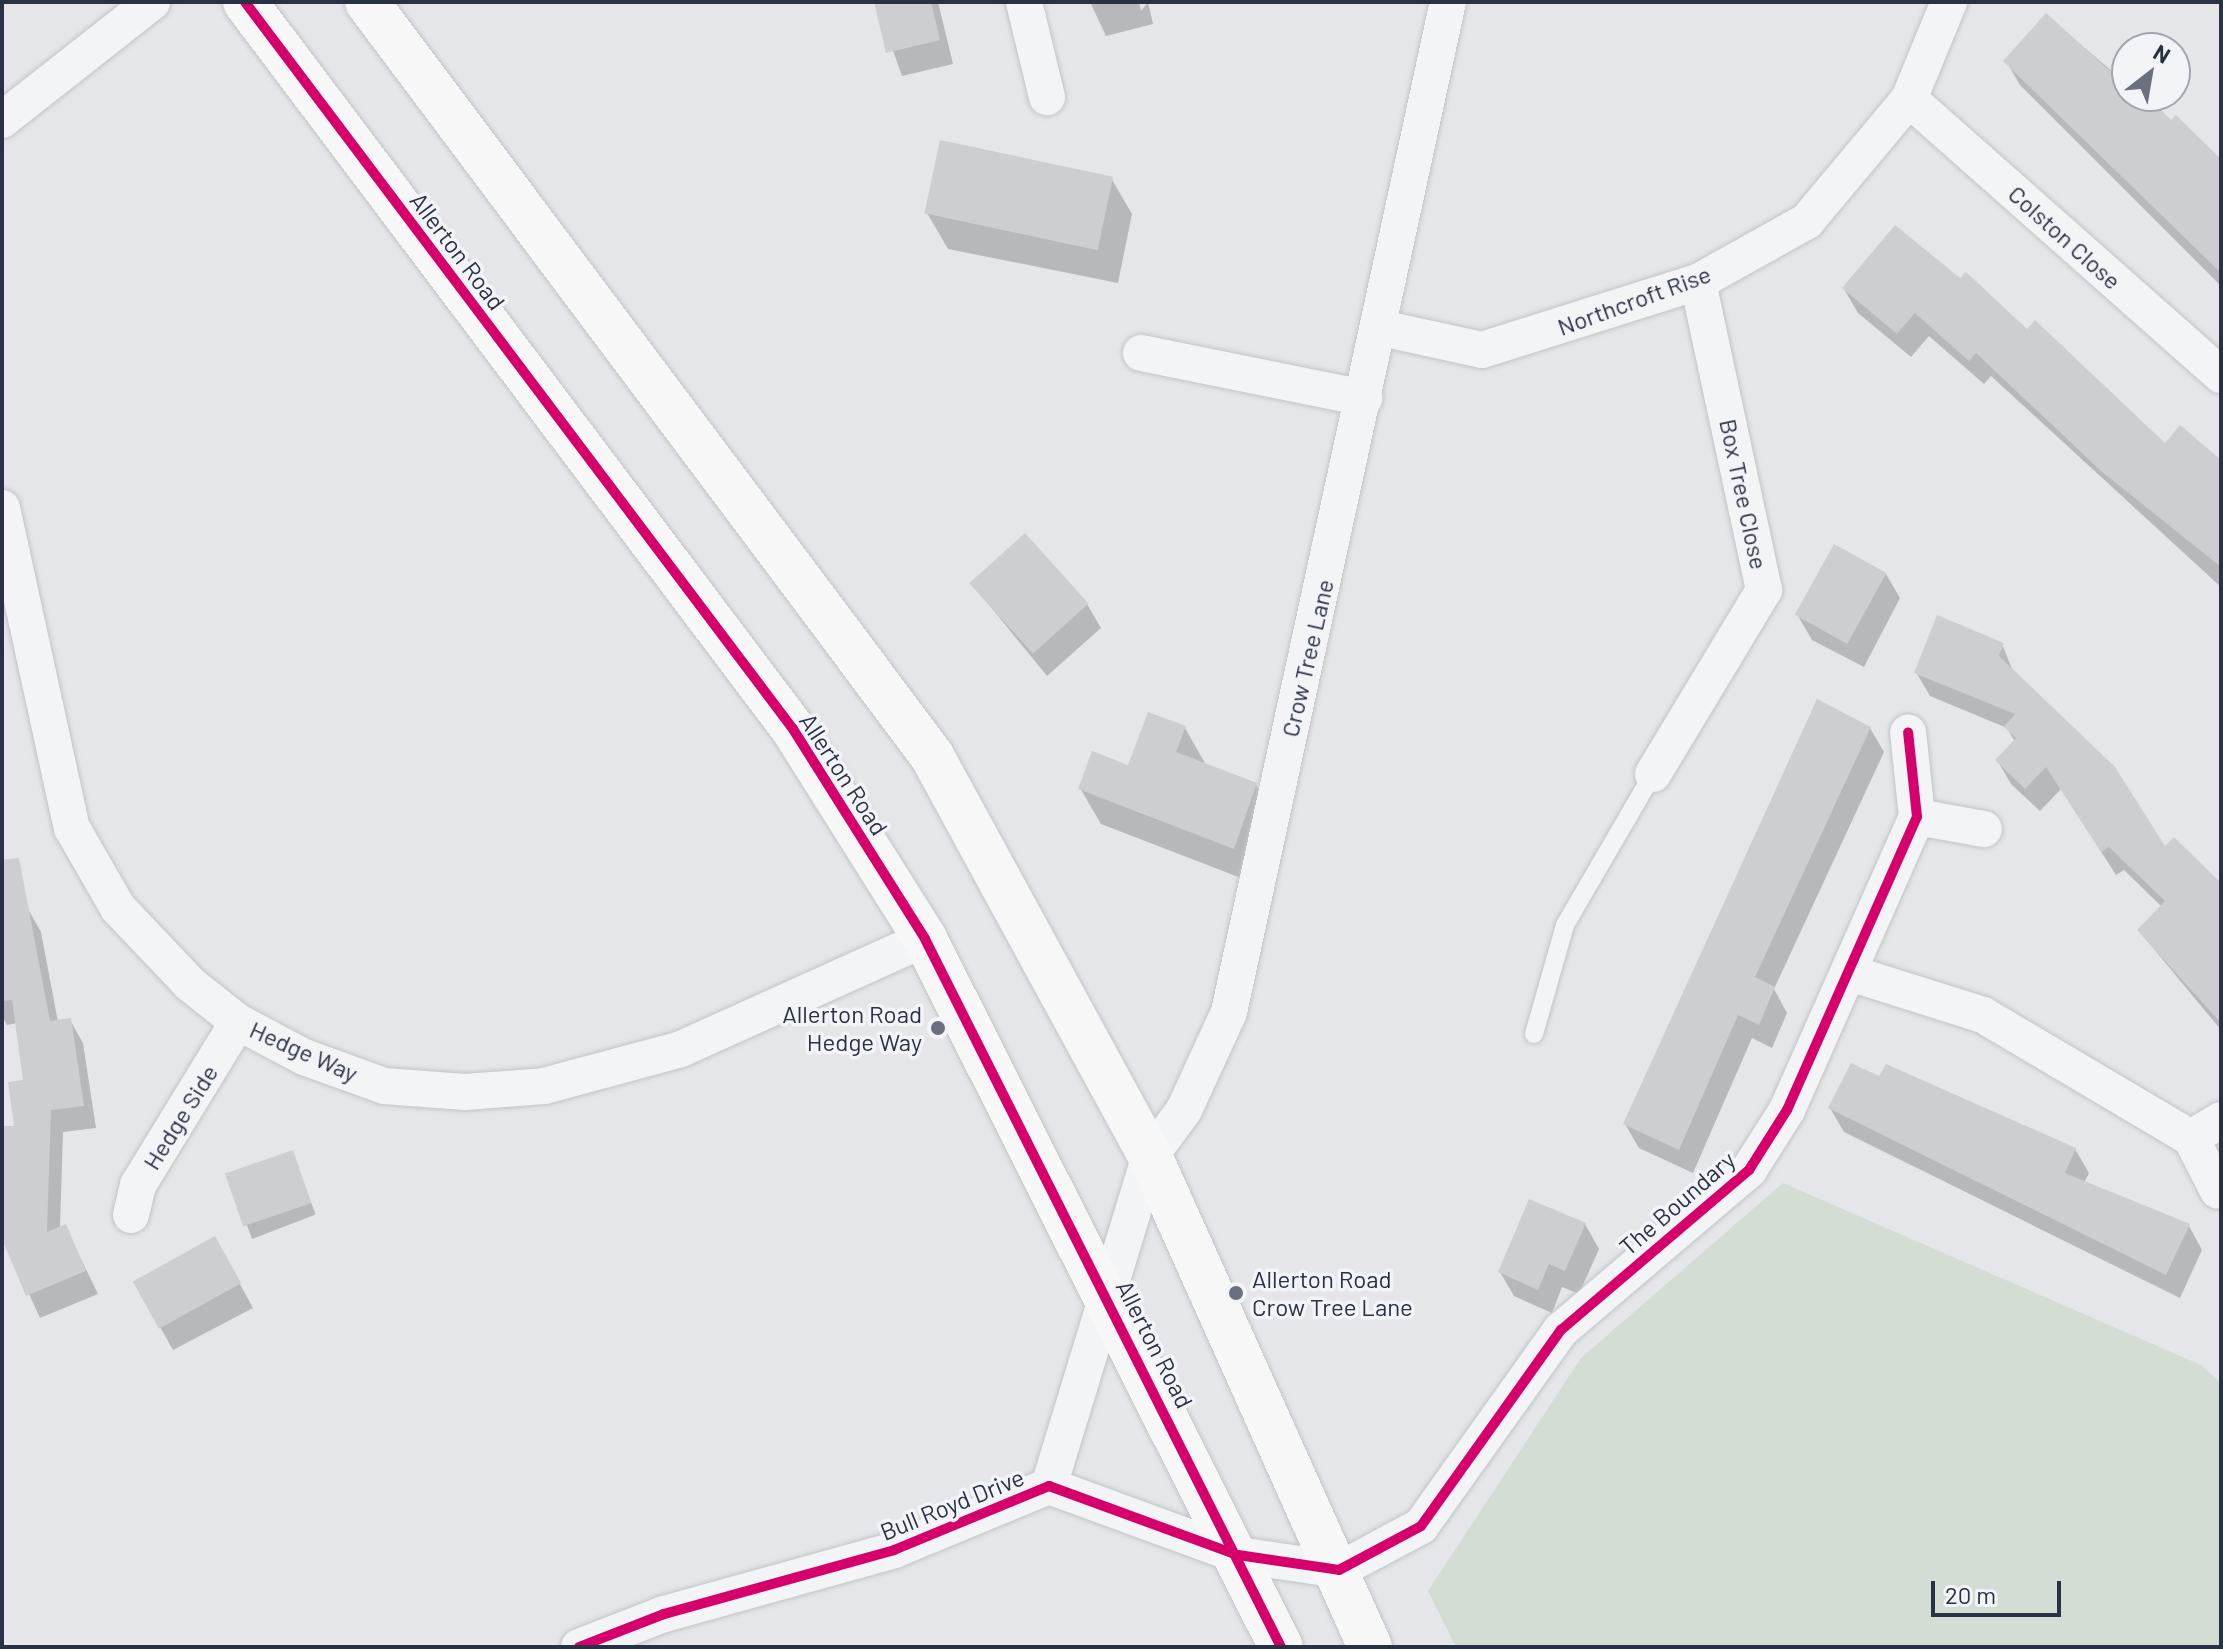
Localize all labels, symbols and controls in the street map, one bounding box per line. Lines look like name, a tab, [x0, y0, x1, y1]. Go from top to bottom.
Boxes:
north arrow	[2111, 32, 2191, 112]
text: N	[2149, 38, 2175, 68]
street label: Colston Close	[2003, 179, 2127, 295]
street label: Allerton Road	[404, 187, 512, 315]
street label: Northcroft Rise	[1553, 259, 1715, 341]
street label: Box Tree Close	[1714, 416, 1774, 572]
street label: Crow Tree Lane	[1275, 576, 1339, 740]
street label: Allerton Road	[794, 708, 894, 840]
place label: Allerton Road Hedge Way	[782, 1000, 922, 1056]
street label: Hedge Way	[246, 1014, 362, 1088]
marker: Allerton Road Hedge Way	[929, 1019, 947, 1037]
street label: Hedge Side	[137, 1059, 223, 1175]
street label: The Boundary	[1613, 1145, 1741, 1261]
place label: Allerton Road Crow Tree Lane	[1252, 1265, 1413, 1321]
street label: Allerton Road	[1110, 1275, 1200, 1413]
marker: Allerton Road Crow Tree Lane	[1227, 1284, 1245, 1302]
street label: Bull Royd Drive	[876, 1462, 1028, 1546]
scale bar	[1935, 1565, 2065, 1615]
text: 20 m	[1945, 1580, 1996, 1609]

